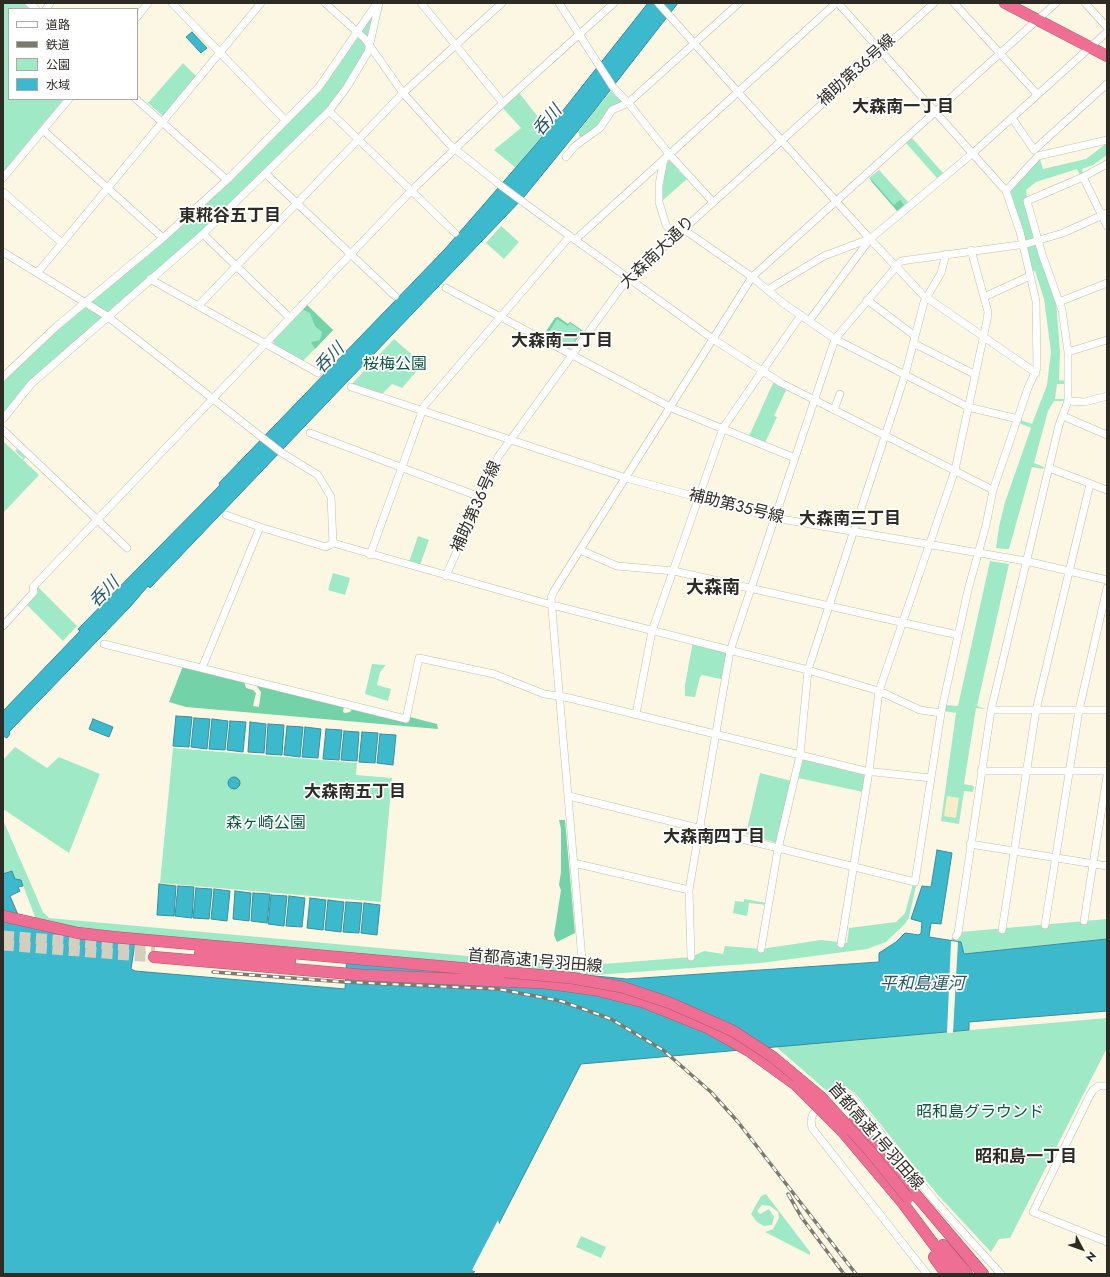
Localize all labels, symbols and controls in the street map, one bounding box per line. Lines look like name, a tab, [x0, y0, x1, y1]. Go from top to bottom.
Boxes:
legend	[8, 8, 138, 100]
text: 道路	[46, 16, 70, 34]
street label: 補助第36号線	[814, 31, 900, 111]
text: 鉄道	[46, 36, 70, 54]
text: 公園	[46, 56, 70, 74]
text: 水域	[46, 76, 70, 94]
district label: 大森南一丁目	[852, 98, 954, 118]
water label: 呑川	[529, 101, 567, 141]
district label: 東糀谷五丁目	[179, 207, 281, 227]
street label: 大森南大通り	[617, 213, 699, 293]
district label: 大森南二丁目	[511, 332, 613, 352]
water label: 呑川	[311, 340, 349, 378]
park label: 桜梅公園	[363, 355, 427, 375]
street label: 補助第36号線	[448, 458, 506, 556]
street label: 補助第35号線	[686, 486, 786, 528]
district label: 大森南三丁目	[799, 510, 901, 530]
water label: 呑川	[86, 574, 124, 612]
district label: 大森南	[686, 578, 740, 600]
district label: 大森南五丁目	[304, 783, 406, 803]
park label: 森ヶ崎公園	[226, 814, 306, 834]
district label: 大森南四丁目	[663, 828, 765, 848]
street label: 首都高速1号羽田線	[467, 947, 603, 977]
water label: 平和島運河	[880, 975, 964, 995]
street label: 首都高速1号羽田線	[823, 1080, 927, 1194]
park label: 昭和島グラウンド	[916, 1103, 1044, 1123]
district label: 昭和島一丁目	[975, 1148, 1077, 1168]
north arrow	[1062, 1229, 1102, 1269]
text: N	[1082, 1248, 1100, 1265]

